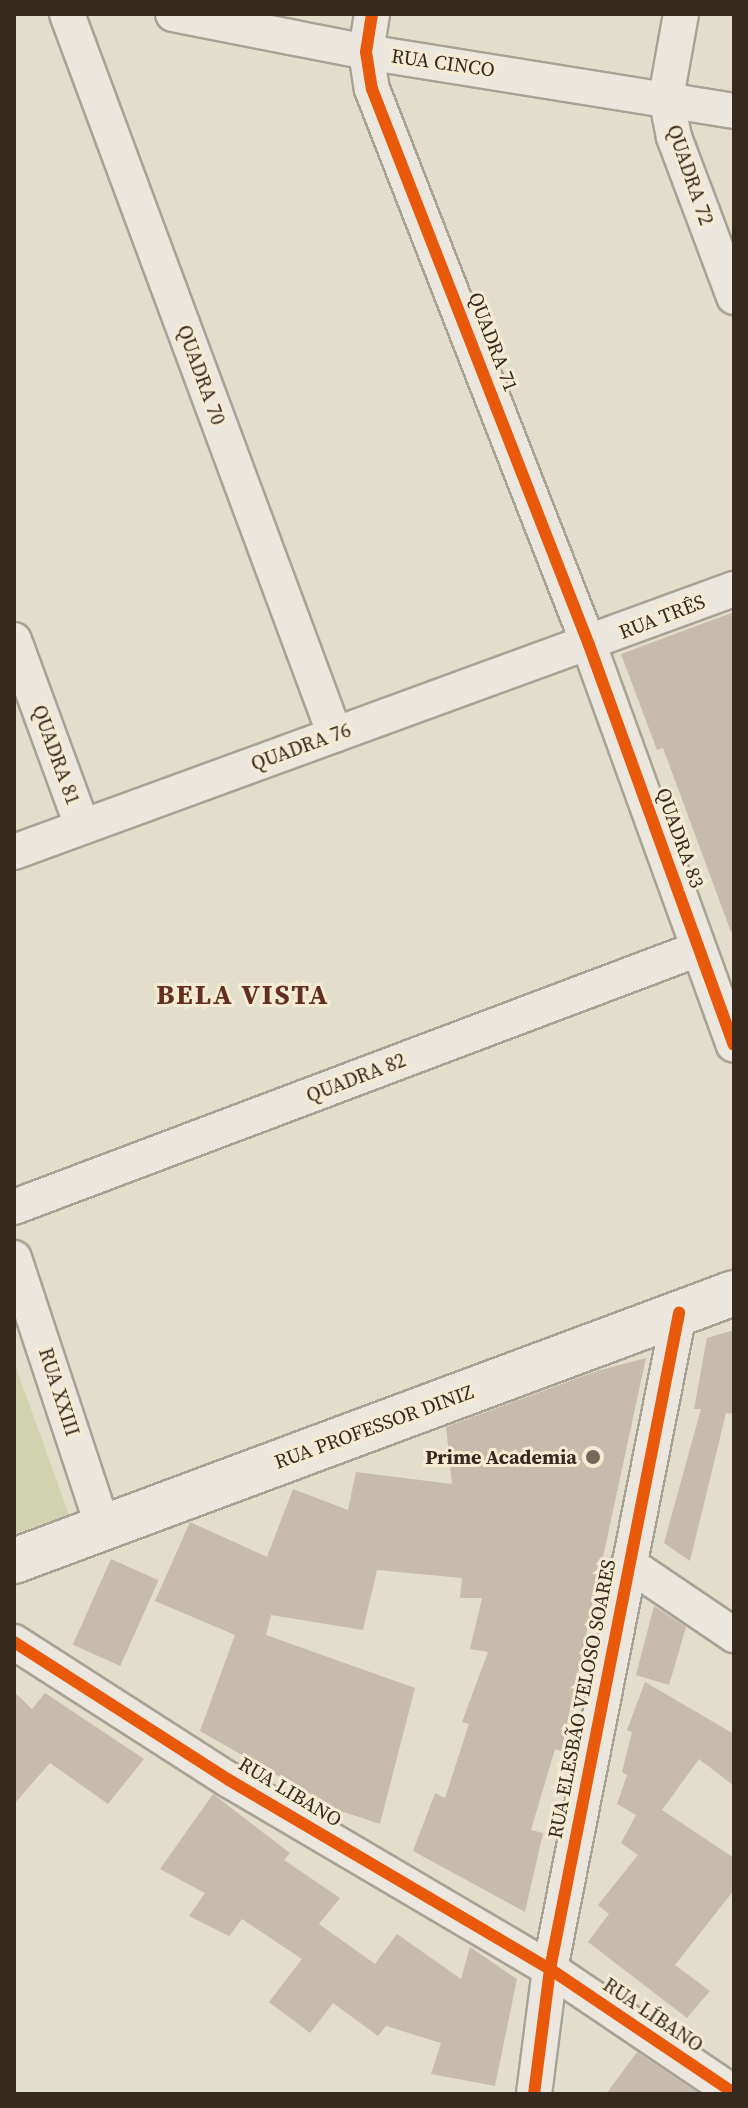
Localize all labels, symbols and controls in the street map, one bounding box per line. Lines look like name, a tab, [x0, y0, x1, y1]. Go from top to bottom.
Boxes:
street label: RUA CINCO	[390, 44, 496, 82]
street label: QUADRA 72	[662, 122, 718, 228]
street label: QUADRA 71	[463, 289, 523, 395]
street label: QUADRA 70	[172, 322, 230, 428]
street label: RUA TRÊS	[615, 590, 709, 644]
street label: QUADRA 81	[27, 702, 85, 808]
street label: QUADRA 76	[248, 718, 354, 776]
street label: QUADRA 83	[651, 785, 709, 891]
district label: BELA VISTA	[156, 977, 330, 1011]
street label: QUADRA 82	[303, 1048, 409, 1108]
street label: RUA XXIII	[33, 1345, 85, 1439]
street label: RUA PROFESSOR DINIZ	[271, 1380, 477, 1474]
place label: Prime Academia	[425, 1445, 577, 1469]
marker: Prime Academia	[584, 1448, 602, 1466]
street label: RUA ELESBÃO VELOSO SOARES	[543, 1557, 621, 1841]
street label: RUA LIBANO	[234, 1752, 346, 1832]
street label: RUA LÍBANO	[598, 1973, 708, 2057]

